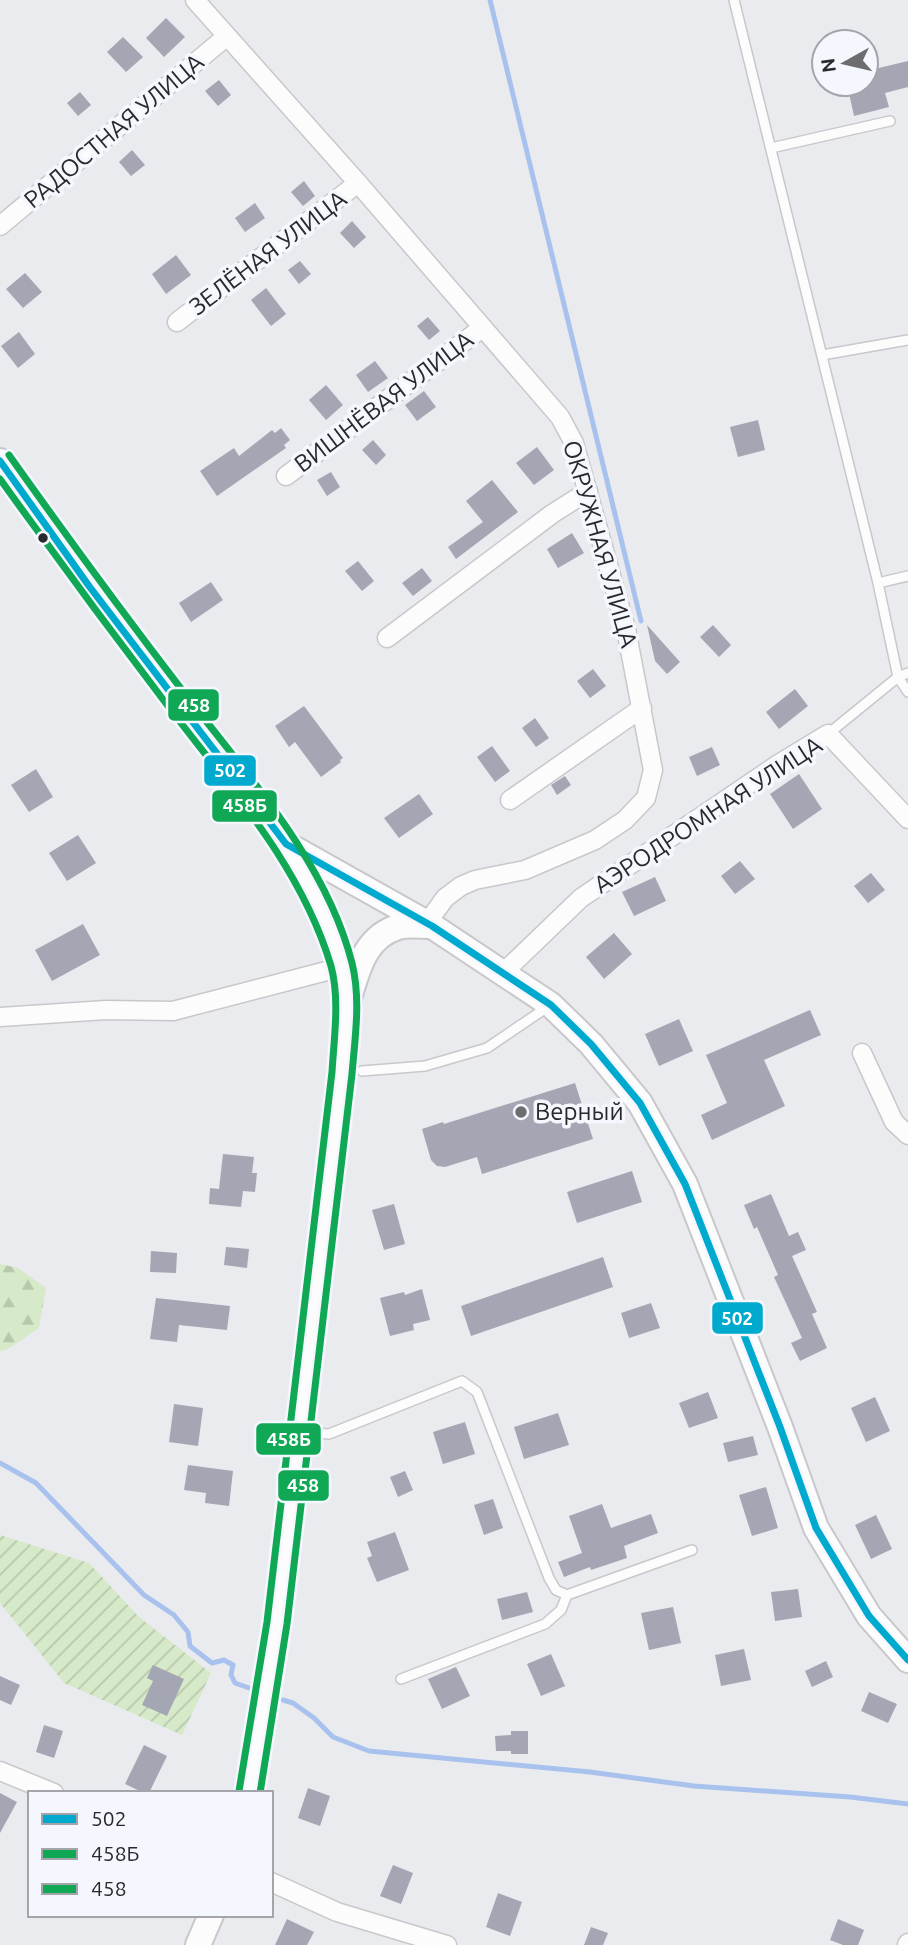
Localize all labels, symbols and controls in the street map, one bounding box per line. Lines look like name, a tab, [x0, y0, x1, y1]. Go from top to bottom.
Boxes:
north arrow	[810, 28, 880, 98]
street label: РАДОСТНАЯ УЛИЦА	[19, 48, 209, 213]
text: N	[816, 57, 840, 74]
street label: ЗЕЛЁНАЯ УЛИЦА	[184, 185, 352, 320]
street label: ВИШНЁВАЯ УЛИЦА	[289, 325, 479, 478]
street label: ОКРУЖНАЯ УЛИЦА	[558, 437, 643, 651]
unlabelled marker	[36, 531, 50, 545]
line badge: 458	[167, 688, 220, 722]
text: 458	[178, 694, 210, 716]
street label: АЭРОДРОМНАЯ УЛИЦА	[589, 731, 827, 898]
line badge: 502	[203, 754, 257, 787]
text: 502	[214, 759, 246, 781]
line badge: 458Б	[211, 789, 278, 823]
text: 458Б	[223, 794, 267, 816]
place label: Верный	[535, 1098, 624, 1125]
marker: Верный	[513, 1104, 529, 1120]
line badge: 502	[711, 1301, 764, 1335]
text: 502	[721, 1307, 753, 1329]
line badge: 458Б	[255, 1422, 322, 1456]
text: 458Б	[267, 1428, 311, 1450]
line badge: 458	[277, 1469, 330, 1502]
text: 458	[287, 1474, 319, 1496]
legend	[28, 1791, 273, 1917]
text: 502	[91, 1806, 127, 1830]
text: 458Б	[91, 1841, 139, 1865]
text: 458	[91, 1876, 127, 1900]

